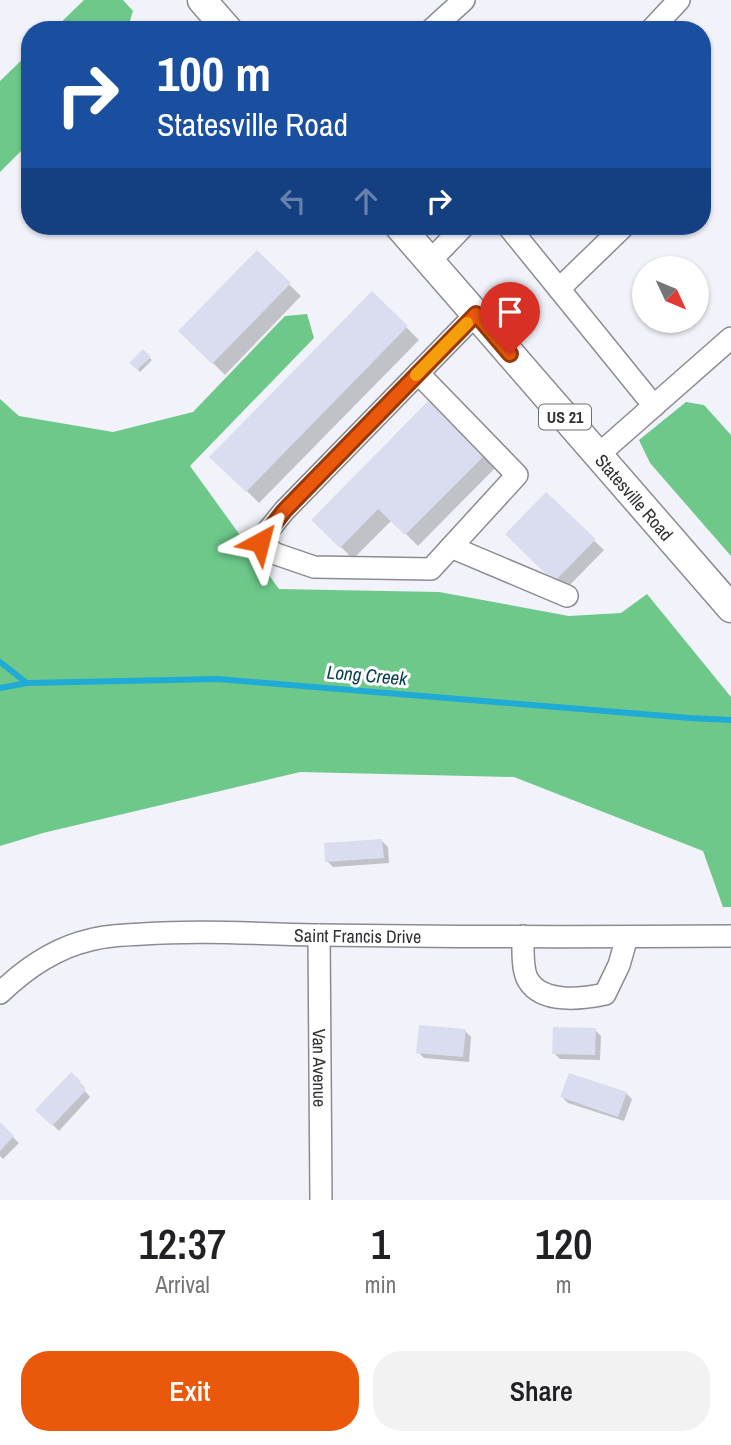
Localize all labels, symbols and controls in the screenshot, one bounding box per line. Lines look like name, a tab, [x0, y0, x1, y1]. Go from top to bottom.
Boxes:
text: 100 m	[157, 40, 271, 106]
icon: right	[42, 49, 133, 140]
text: Statesville Road	[157, 103, 348, 146]
icon: left	[274, 182, 312, 220]
icon: ahead	[347, 182, 385, 220]
icon: right	[420, 182, 458, 220]
north arrow	[632, 256, 709, 332]
map controls	[632, 256, 709, 333]
pin	[480, 282, 540, 354]
icon: arrive	[491, 293, 529, 331]
road number: US 21	[539, 404, 591, 430]
street label: Statesville Road	[590, 448, 679, 546]
position arrow	[223, 505, 297, 579]
water label: Long Creek	[326, 659, 409, 692]
street label: Saint Francis Drive	[294, 922, 421, 949]
street label: Van Avenue	[307, 1029, 333, 1107]
text: 12:37	[139, 1216, 226, 1272]
text: 1	[371, 1216, 390, 1272]
text: 120	[535, 1216, 592, 1272]
text: Arrival	[155, 1269, 210, 1300]
text: min	[365, 1269, 396, 1300]
text: m	[556, 1269, 571, 1300]
button: Exit	[21, 1351, 359, 1431]
button: Share	[373, 1351, 710, 1431]

